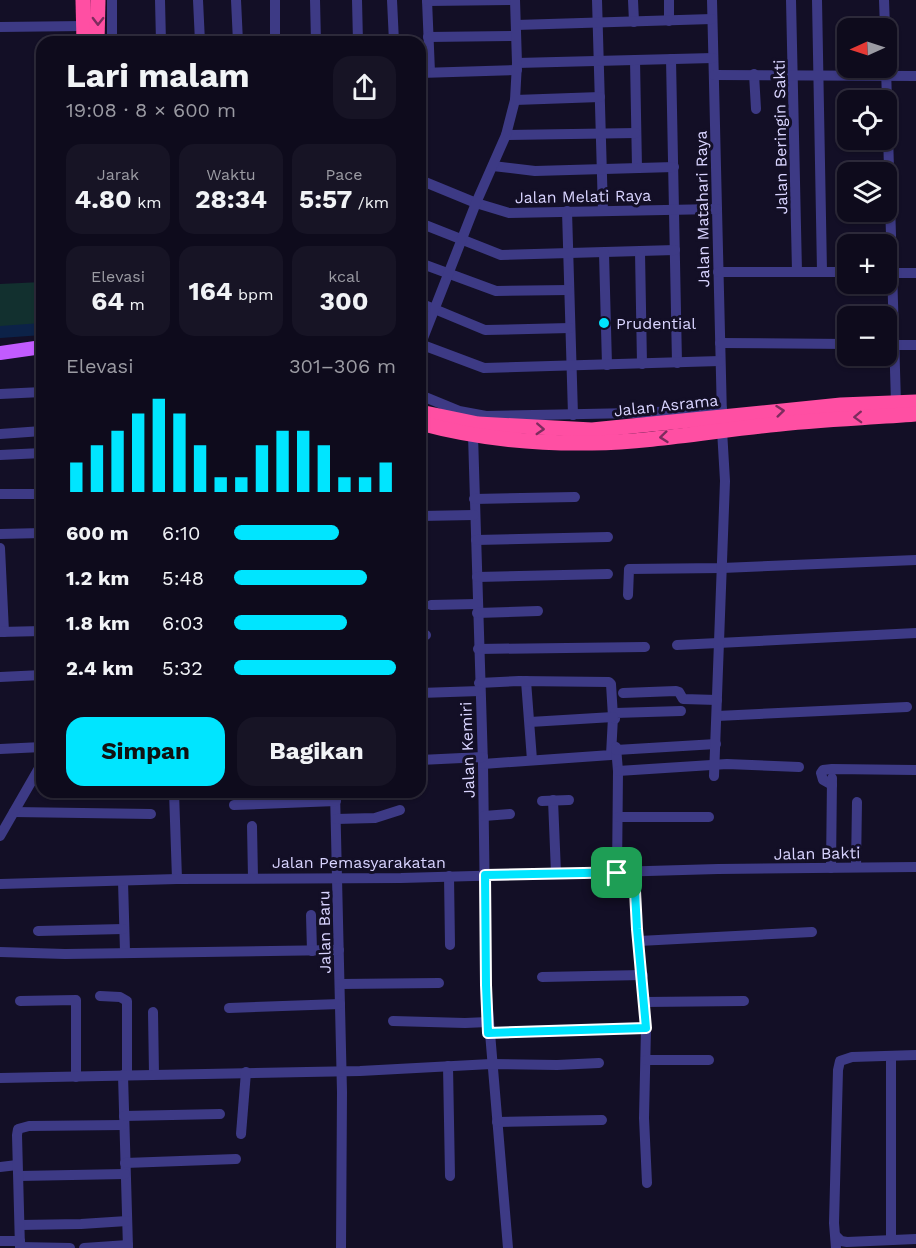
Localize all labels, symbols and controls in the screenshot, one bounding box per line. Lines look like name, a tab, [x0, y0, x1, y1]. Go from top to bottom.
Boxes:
one-way arrow	[91, 17, 104, 26]
north arrow	[837, 18, 897, 78]
map controls	[837, 18, 897, 366]
text: Lari malam	[66, 56, 250, 95]
button: share	[333, 56, 396, 119]
street label: Jalan Beringin Sakti	[770, 59, 791, 215]
button: locate	[837, 90, 897, 150]
text: 19:08 · 8 × 600 m	[66, 98, 236, 122]
street label: Jalan Matahari Raya	[692, 130, 713, 288]
button: layers	[837, 162, 897, 222]
text: Jarak	[97, 165, 139, 184]
text: Waktu	[206, 165, 256, 184]
text: Pace	[325, 165, 363, 184]
text: 4.80	[74, 184, 132, 214]
text: 28:34	[195, 184, 267, 214]
text: 5:57	[299, 184, 352, 214]
street label: Jalan Melati Raya	[515, 186, 651, 207]
text: km	[132, 193, 162, 212]
text: /km	[352, 193, 389, 212]
button: +	[837, 234, 897, 294]
text: Elevasi	[91, 267, 145, 286]
text: kcal	[328, 267, 360, 286]
text: 164	[189, 276, 233, 306]
text: bpm	[233, 285, 273, 304]
text: 64	[91, 286, 124, 316]
text: 300	[320, 286, 368, 316]
text: m	[124, 295, 145, 314]
button: −	[837, 306, 897, 366]
place label: Prudential	[616, 314, 696, 333]
marker: Prudential	[597, 316, 611, 330]
text: Elevasi	[66, 354, 133, 378]
text: 301–306 m	[289, 354, 396, 378]
street label: Jalan Asrama	[613, 391, 719, 420]
one-way arrow	[775, 405, 784, 418]
one-way arrow	[853, 410, 862, 423]
one-way arrow	[536, 422, 545, 435]
one-way arrow	[659, 430, 668, 443]
text: 600 m	[66, 521, 129, 545]
text: 6:10	[162, 521, 200, 545]
text: 1.2 km	[66, 566, 129, 590]
text: 5:48	[162, 566, 204, 590]
text: 1.8 km	[66, 611, 130, 635]
text: 6:03	[162, 611, 204, 635]
text: 2.4 km	[66, 656, 134, 680]
text: 5:32	[162, 656, 203, 680]
street label: Jalan Kemiri	[456, 701, 479, 799]
button: Simpan	[66, 717, 225, 786]
button: Bagikan	[237, 717, 396, 786]
street label: Jalan Bakti	[774, 843, 861, 864]
pin	[591, 847, 642, 898]
street label: Jalan Pemasyarakatan	[272, 853, 446, 872]
icon: arrive	[600, 856, 633, 889]
street label: Jalan Baru	[314, 890, 335, 974]

